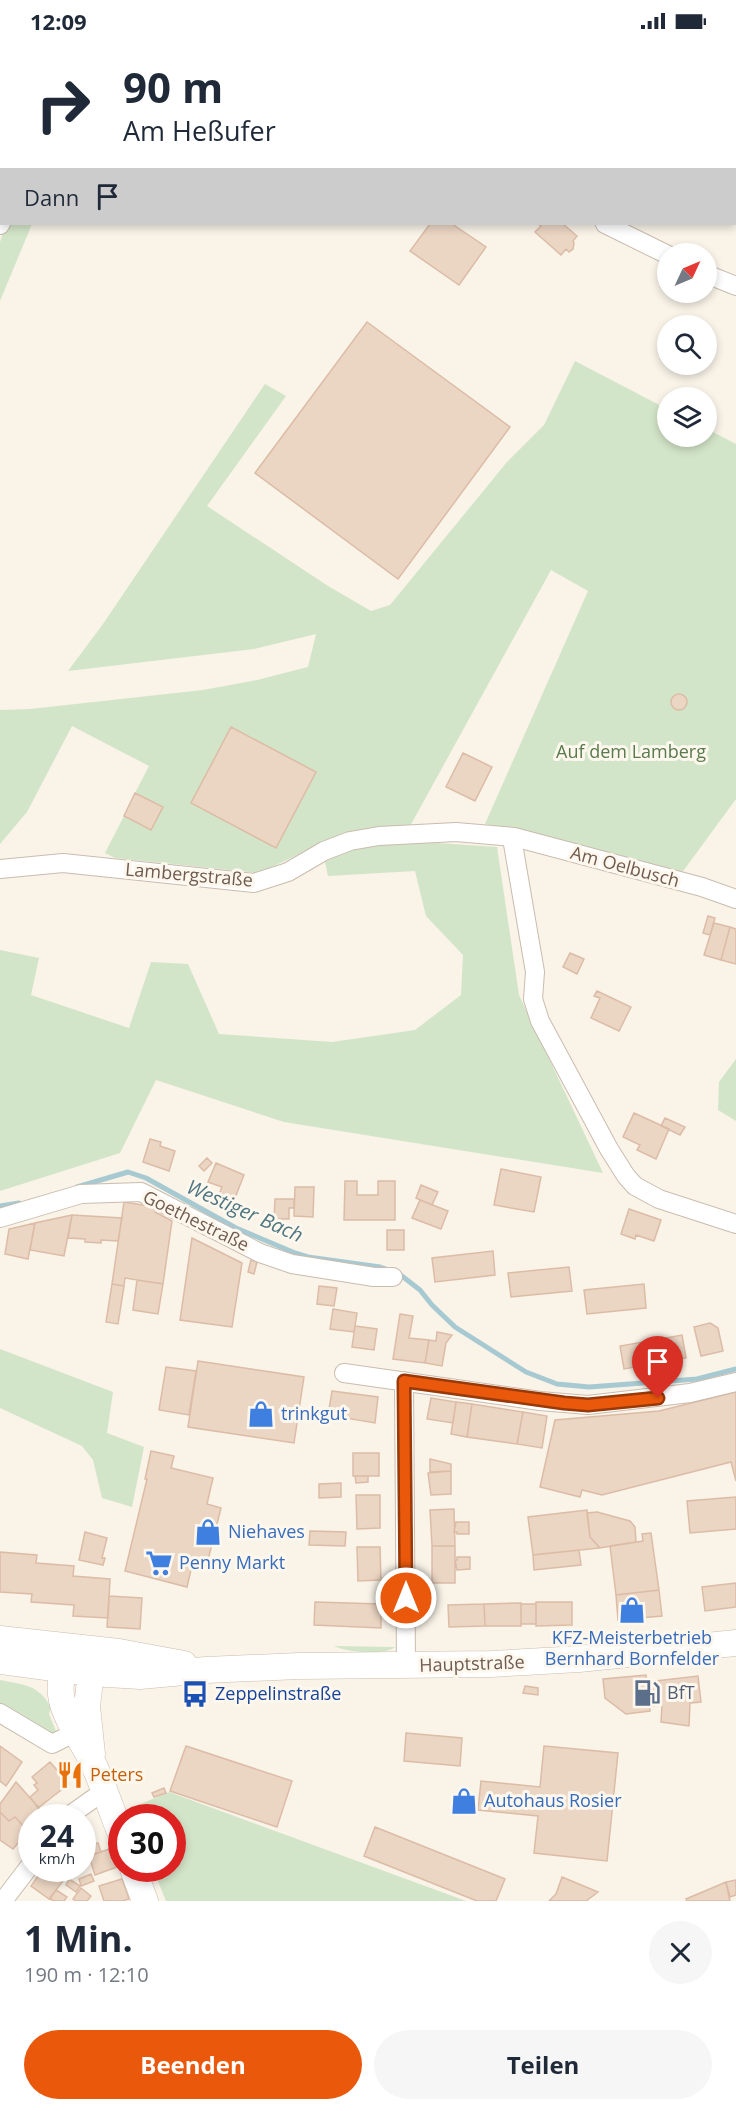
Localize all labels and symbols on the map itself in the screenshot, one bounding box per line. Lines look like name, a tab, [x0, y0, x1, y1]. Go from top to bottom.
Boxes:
north arrow	[657, 243, 717, 303]
park label: Auf dem Lamberg	[556, 739, 706, 763]
street label: Am Oelbusch	[568, 840, 682, 892]
street label: Lambergstraße	[124, 856, 254, 892]
water label: Westiger Bach	[183, 1173, 308, 1248]
street label: Goethestraße	[139, 1184, 253, 1256]
pin	[632, 1336, 683, 1398]
shop icon: trinkgut	[246, 1399, 276, 1429]
place label: trinkgut	[281, 1401, 347, 1425]
shop icon: Niehaves	[193, 1517, 223, 1547]
place label: Niehaves	[228, 1519, 305, 1543]
supermarket icon: Penny Markt	[144, 1548, 174, 1578]
place label: Penny Markt	[179, 1550, 285, 1574]
position arrow	[374, 1566, 438, 1630]
shop icon: KFZ-Meisterbetrieb Bernhard Bornfelder	[617, 1595, 647, 1625]
place label: KFZ-Meisterbetrieb Bernhard Bornfelder	[545, 1625, 720, 1670]
street label: Hauptstraße	[419, 1649, 525, 1677]
fuel station icon: BfT	[632, 1678, 662, 1708]
bus stop icon: Zeppelinstraße	[180, 1679, 210, 1709]
place label: BfT	[667, 1680, 695, 1704]
place label: Zeppelinstraße	[215, 1681, 341, 1705]
restaurant icon: Peters	[55, 1760, 85, 1790]
place label: Peters	[90, 1762, 143, 1786]
shop icon: Autohaus Rosier	[449, 1786, 479, 1816]
place label: Autohaus Rosier	[484, 1788, 622, 1812]
speed limit sign: 30	[108, 1804, 186, 1882]

